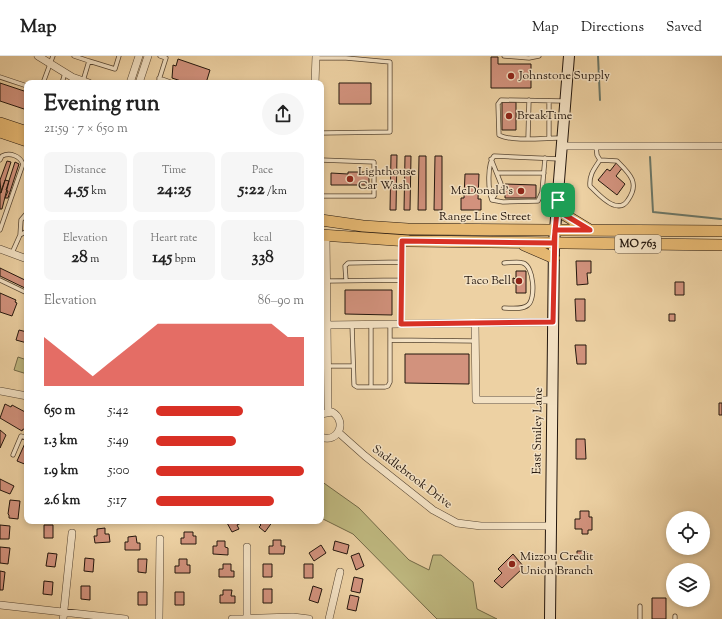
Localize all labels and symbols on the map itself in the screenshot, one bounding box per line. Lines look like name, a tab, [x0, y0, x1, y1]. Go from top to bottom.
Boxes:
place label: Johnstone Supply	[518, 67, 610, 85]
marker: Johnstone Supply	[506, 71, 516, 81]
place label: BreakTime	[517, 107, 573, 125]
marker: BreakTime	[504, 111, 514, 121]
place label: Lighthouse Car Wash	[358, 163, 417, 195]
marker: Lighthouse Car Wash	[345, 174, 355, 184]
place label: McDonald's	[451, 182, 513, 200]
pin	[541, 183, 575, 217]
marker: McDonald's	[516, 186, 526, 196]
street label: Range Line Street	[439, 208, 531, 226]
road number: MO 763	[615, 235, 661, 253]
place label: Taco Bell	[464, 272, 512, 290]
marker: Taco Bell	[514, 276, 524, 286]
street label: East Smiley Lane	[528, 387, 548, 475]
street label: Saddlebrook Drive	[368, 441, 456, 514]
place label: Mizzou Credit Union Branch	[520, 548, 593, 580]
marker: Mizzou Credit Union Branch	[507, 559, 517, 569]

